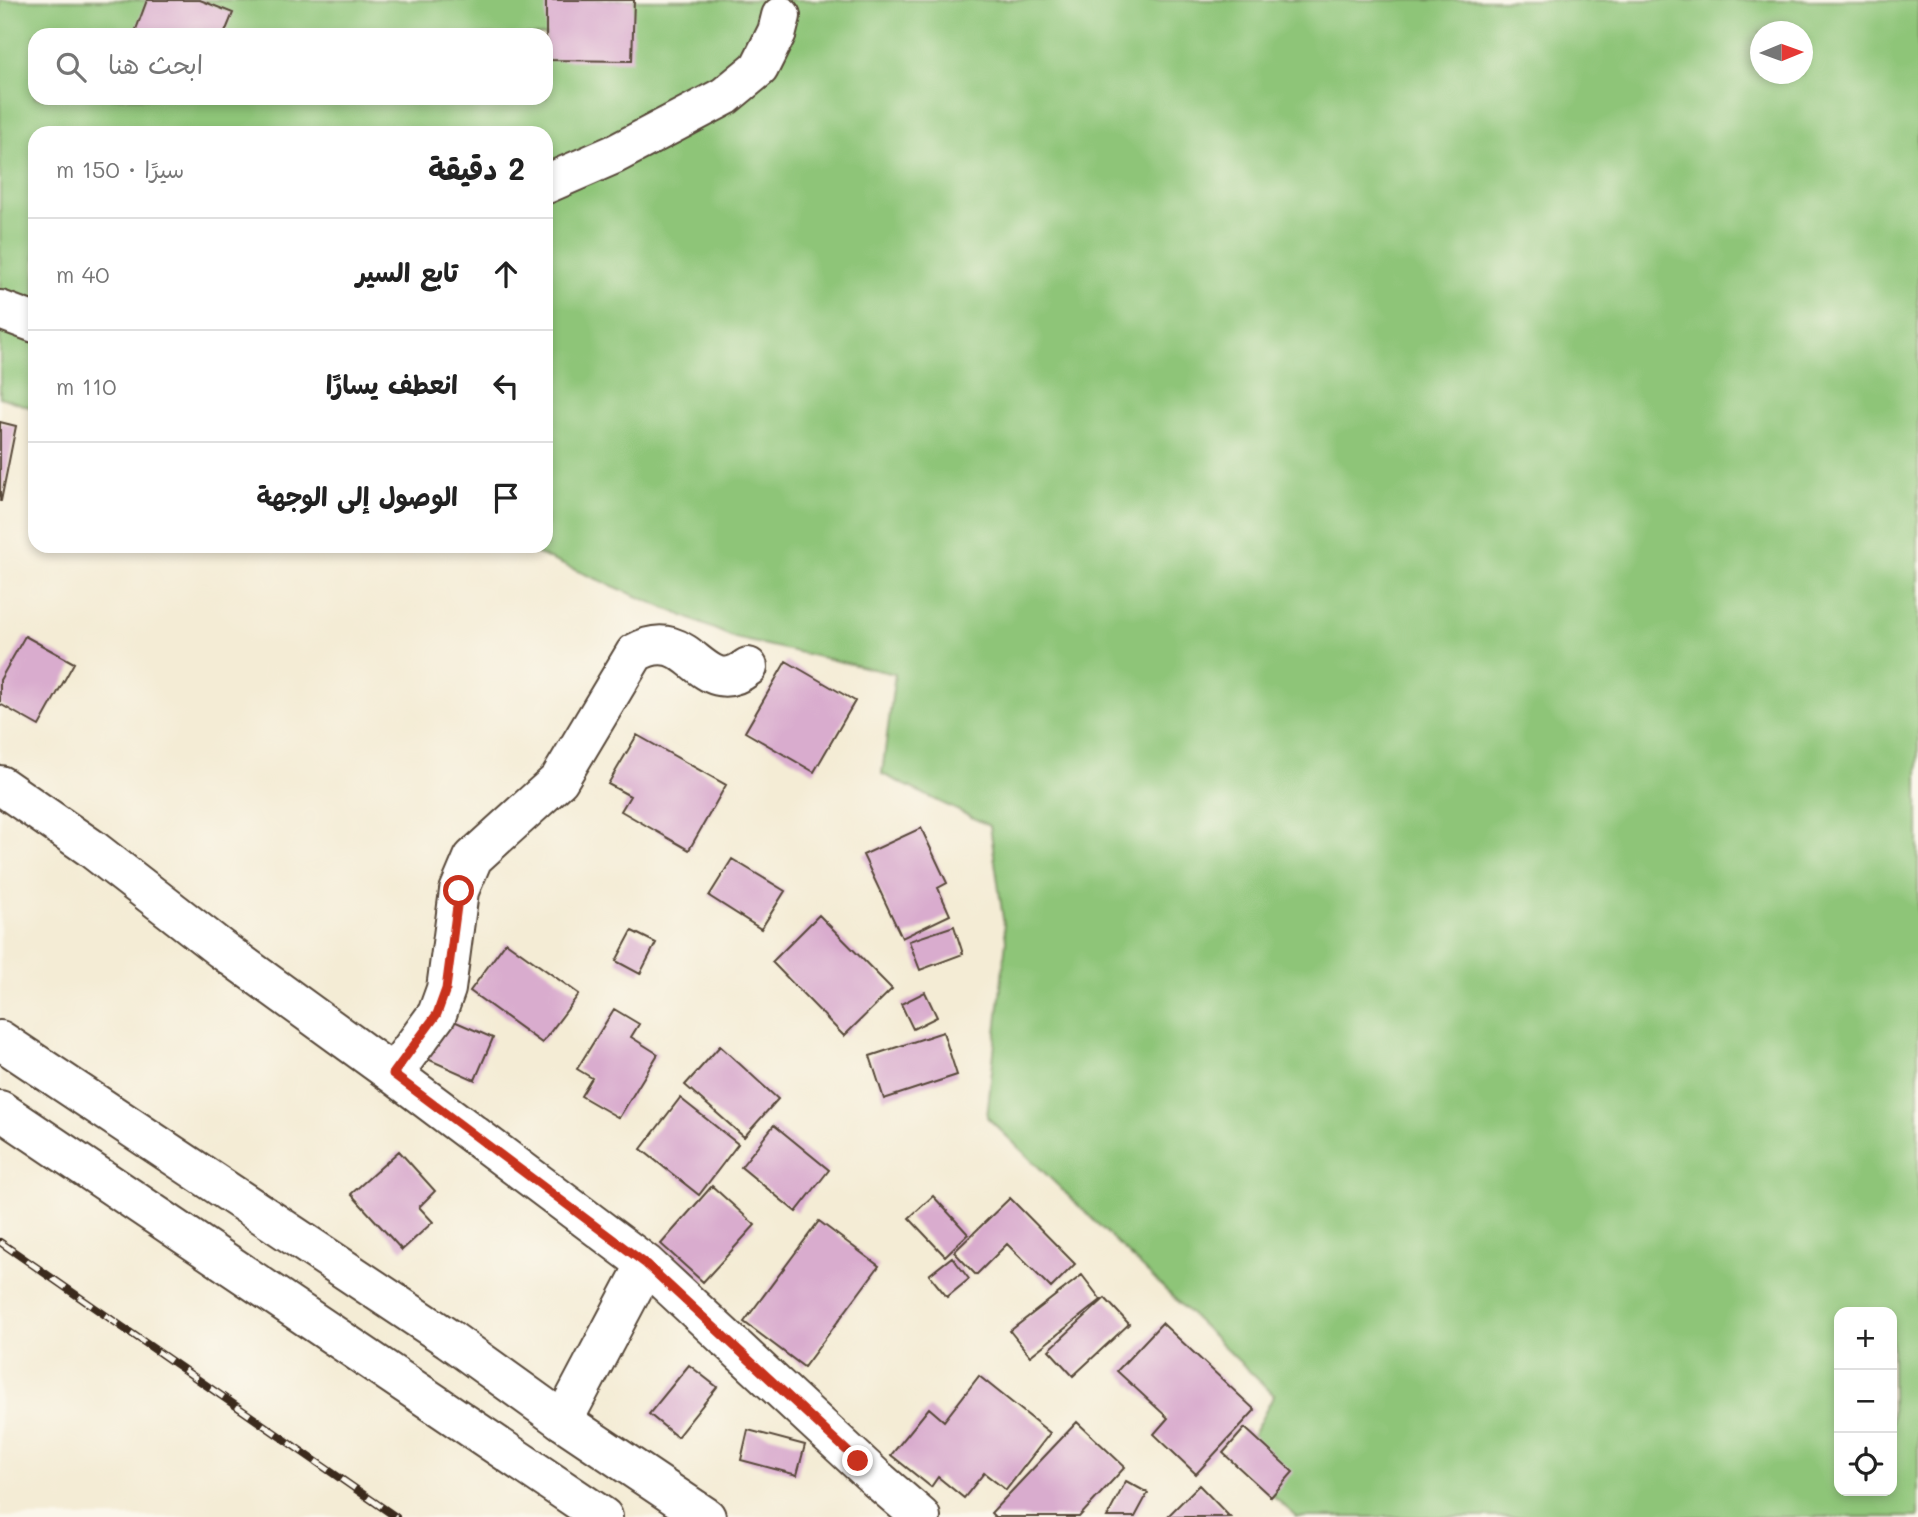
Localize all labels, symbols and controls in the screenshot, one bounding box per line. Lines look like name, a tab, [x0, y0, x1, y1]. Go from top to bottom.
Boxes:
north arrow	[1750, 21, 1813, 84]
search box	[28, 28, 553, 105]
text: ابحث هنا	[108, 47, 203, 81]
icon: search	[52, 48, 90, 86]
text: 2 دقيقة	[428, 148, 525, 188]
text: سيرًا · 150 m	[56, 154, 184, 184]
text: تابع السير	[356, 255, 458, 289]
icon: ahead	[487, 255, 525, 293]
text: 40 m	[56, 259, 109, 289]
text: انعطف يسارًا	[326, 367, 458, 401]
icon: left	[487, 367, 525, 405]
text: 110 m	[56, 371, 116, 401]
text: الوصول إلى الوجهة	[256, 479, 458, 513]
icon: arrive	[487, 479, 525, 517]
route start	[443, 875, 474, 906]
map controls	[1834, 1307, 1897, 1496]
button: +	[1834, 1307, 1897, 1370]
button: −	[1834, 1370, 1897, 1433]
button: locate	[1834, 1433, 1897, 1496]
route end	[842, 1445, 873, 1476]

